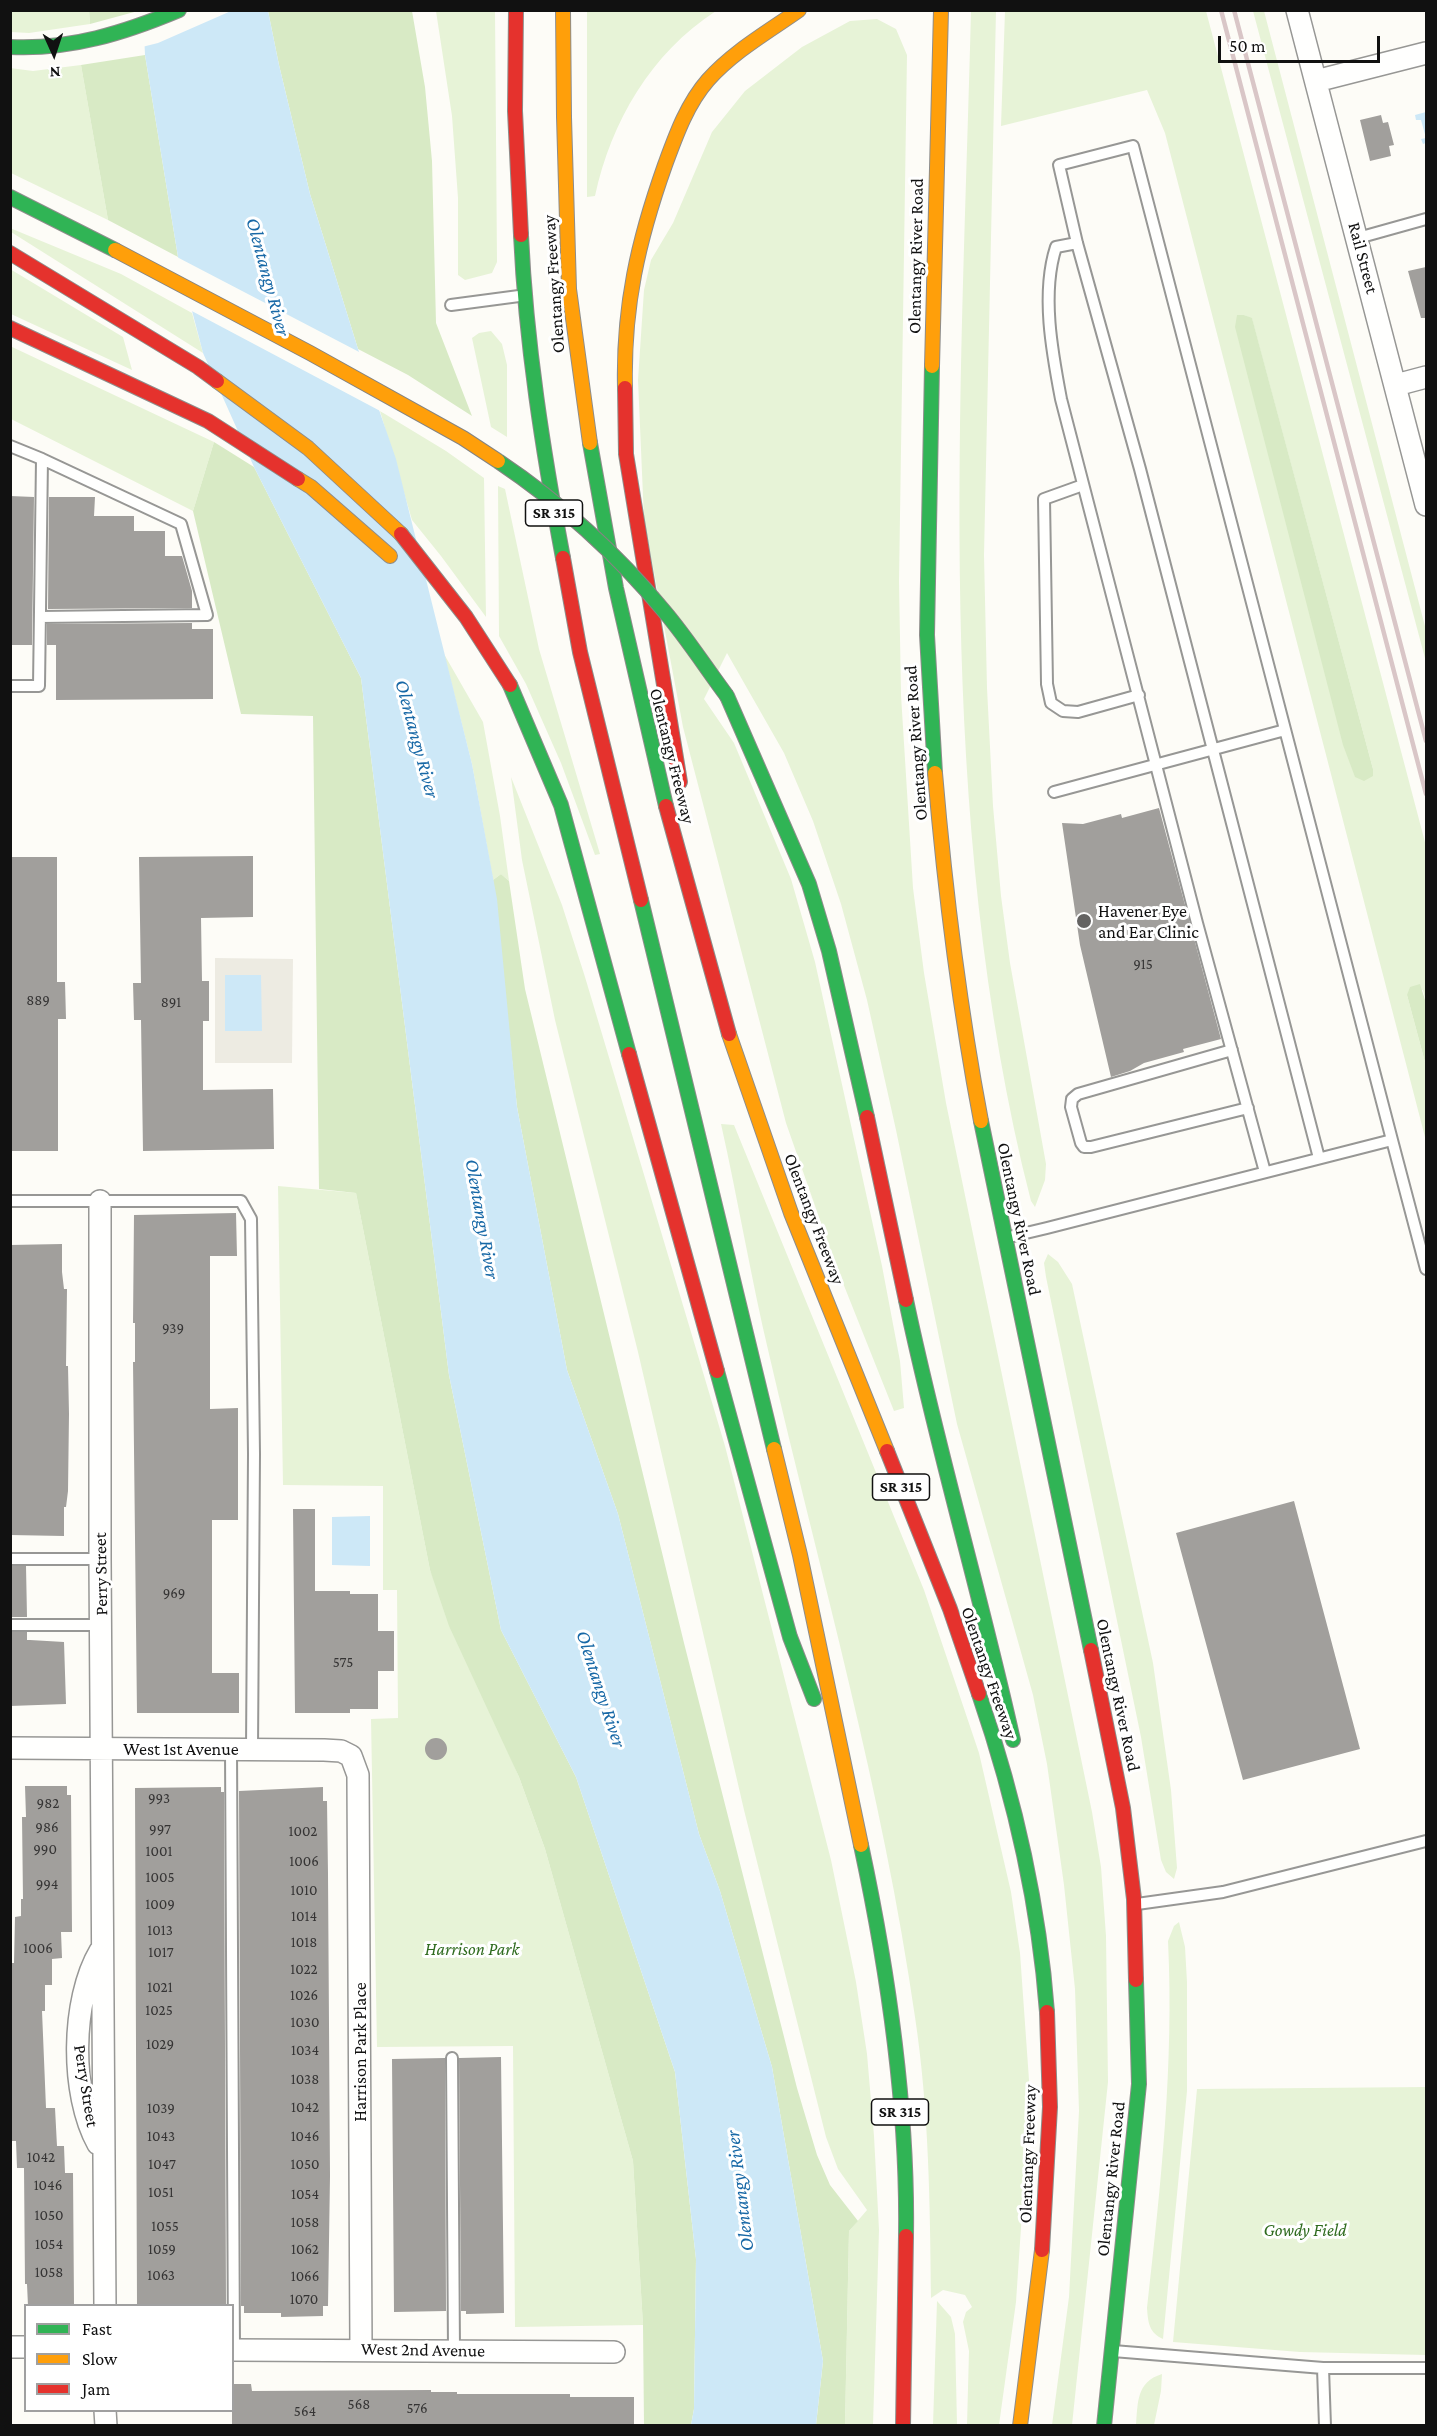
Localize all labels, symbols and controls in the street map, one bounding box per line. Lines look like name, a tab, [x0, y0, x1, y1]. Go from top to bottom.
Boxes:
north arrow	[24, 24, 84, 84]
scale bar	[1221, 24, 1383, 62]
text: 50 m	[1229, 36, 1266, 56]
text: N	[49, 64, 61, 81]
street label: Olentangy River Road	[904, 178, 928, 334]
street label: Olentangy Freeway	[538, 214, 570, 354]
water label: Olentangy River	[241, 215, 295, 339]
street label: Rail Street	[1343, 220, 1383, 296]
road number: SR 315	[526, 500, 582, 526]
street label: Olentangy River Road	[900, 665, 932, 821]
water label: Olentangy River	[390, 677, 444, 801]
street label: Olentangy Freeway	[645, 686, 699, 826]
place label: Havener Eye and Ear Clinic	[1098, 900, 1199, 942]
marker: Havener Eye and Ear Clinic	[1075, 912, 1093, 930]
house number: 915	[1133, 955, 1153, 973]
house number: 889	[26, 991, 50, 1009]
house number: 891	[161, 993, 181, 1011]
street label: Olentangy River Road	[992, 1141, 1046, 1297]
street label: Olentangy Freeway	[779, 1150, 849, 1288]
water label: Olentangy River	[460, 1157, 504, 1281]
house number: 939	[162, 1319, 184, 1337]
road number: SR 315	[872, 1474, 930, 1500]
street label: Perry Street	[89, 1532, 113, 1616]
house number: 969	[163, 1584, 185, 1602]
street label: Olentangy Freeway	[956, 1604, 1022, 1742]
street label: Olentangy River Road	[1091, 1617, 1145, 1773]
water label: Olentangy River	[571, 1627, 631, 1751]
house number: 575	[333, 1653, 353, 1671]
street label: West 1st Avenue	[123, 1738, 239, 1760]
house number: 993	[148, 1789, 170, 1807]
house number: 982	[37, 1794, 59, 1812]
house number: 986	[35, 1818, 59, 1836]
house number: 997	[149, 1820, 171, 1838]
house number: 1002	[289, 1822, 317, 1840]
house number: 990	[33, 1840, 57, 1858]
house number: 1001	[146, 1842, 172, 1860]
house number: 1006	[289, 1852, 319, 1870]
house number: 1005	[145, 1868, 175, 1886]
house number: 994	[36, 1875, 58, 1893]
house number: 1010	[291, 1881, 317, 1899]
house number: 1009	[145, 1895, 175, 1913]
house number: 1014	[291, 1907, 317, 1925]
house number: 1013	[147, 1921, 173, 1939]
house number: 1018	[291, 1933, 317, 1951]
park label: Harrison Park	[425, 1938, 519, 1960]
house number: 1006	[23, 1939, 53, 1957]
house number: 1017	[148, 1943, 174, 1961]
house number: 1022	[290, 1960, 318, 1978]
house number: 1021	[147, 1978, 173, 1996]
street label: Harrison Park Place	[349, 1982, 371, 2122]
house number: 1026	[290, 1986, 318, 2004]
house number: 1025	[145, 2001, 173, 2019]
house number: 1030	[291, 2013, 319, 2031]
house number: 1029	[146, 2035, 174, 2053]
house number: 1034	[291, 2041, 319, 2059]
street label: Perry Street	[69, 2043, 103, 2129]
house number: 1038	[291, 2070, 319, 2088]
street label: Olentangy Freeway	[1015, 2084, 1041, 2224]
house number: 1042	[291, 2098, 319, 2116]
house number: 1039	[147, 2099, 175, 2117]
road number: SR 315	[872, 2099, 928, 2125]
street label: Olentangy River Road	[1092, 2100, 1130, 2258]
house number: 1043	[147, 2127, 175, 2145]
house number: 1046	[291, 2127, 319, 2145]
water label: Olentangy River	[721, 2129, 759, 2253]
house number: 1042	[27, 2148, 55, 2166]
house number: 1047	[148, 2155, 176, 2173]
house number: 1050	[290, 2155, 320, 2173]
house number: 1046	[34, 2176, 62, 2194]
house number: 1051	[148, 2183, 174, 2201]
house number: 1054	[291, 2185, 319, 2203]
house number: 1050	[34, 2206, 64, 2224]
house number: 1058	[291, 2213, 319, 2231]
house number: 1055	[151, 2217, 179, 2235]
park label: Gowdy Field	[1263, 2219, 1347, 2241]
house number: 1054	[35, 2235, 63, 2253]
house number: 1059	[148, 2240, 176, 2258]
house number: 1062	[291, 2240, 319, 2258]
house number: 1058	[35, 2263, 63, 2281]
house number: 1063	[147, 2266, 175, 2284]
house number: 1066	[291, 2267, 319, 2285]
house number: 1070	[290, 2290, 318, 2308]
legend	[24, 2304, 234, 2412]
text: Fast	[82, 2319, 112, 2339]
street label: West 2nd Avenue	[361, 2338, 485, 2362]
text: Slow	[82, 2349, 117, 2369]
text: Jam	[82, 2379, 110, 2399]
house number: 568	[348, 2395, 370, 2413]
house number: 576	[406, 2399, 428, 2417]
house number: 564	[294, 2402, 316, 2420]

